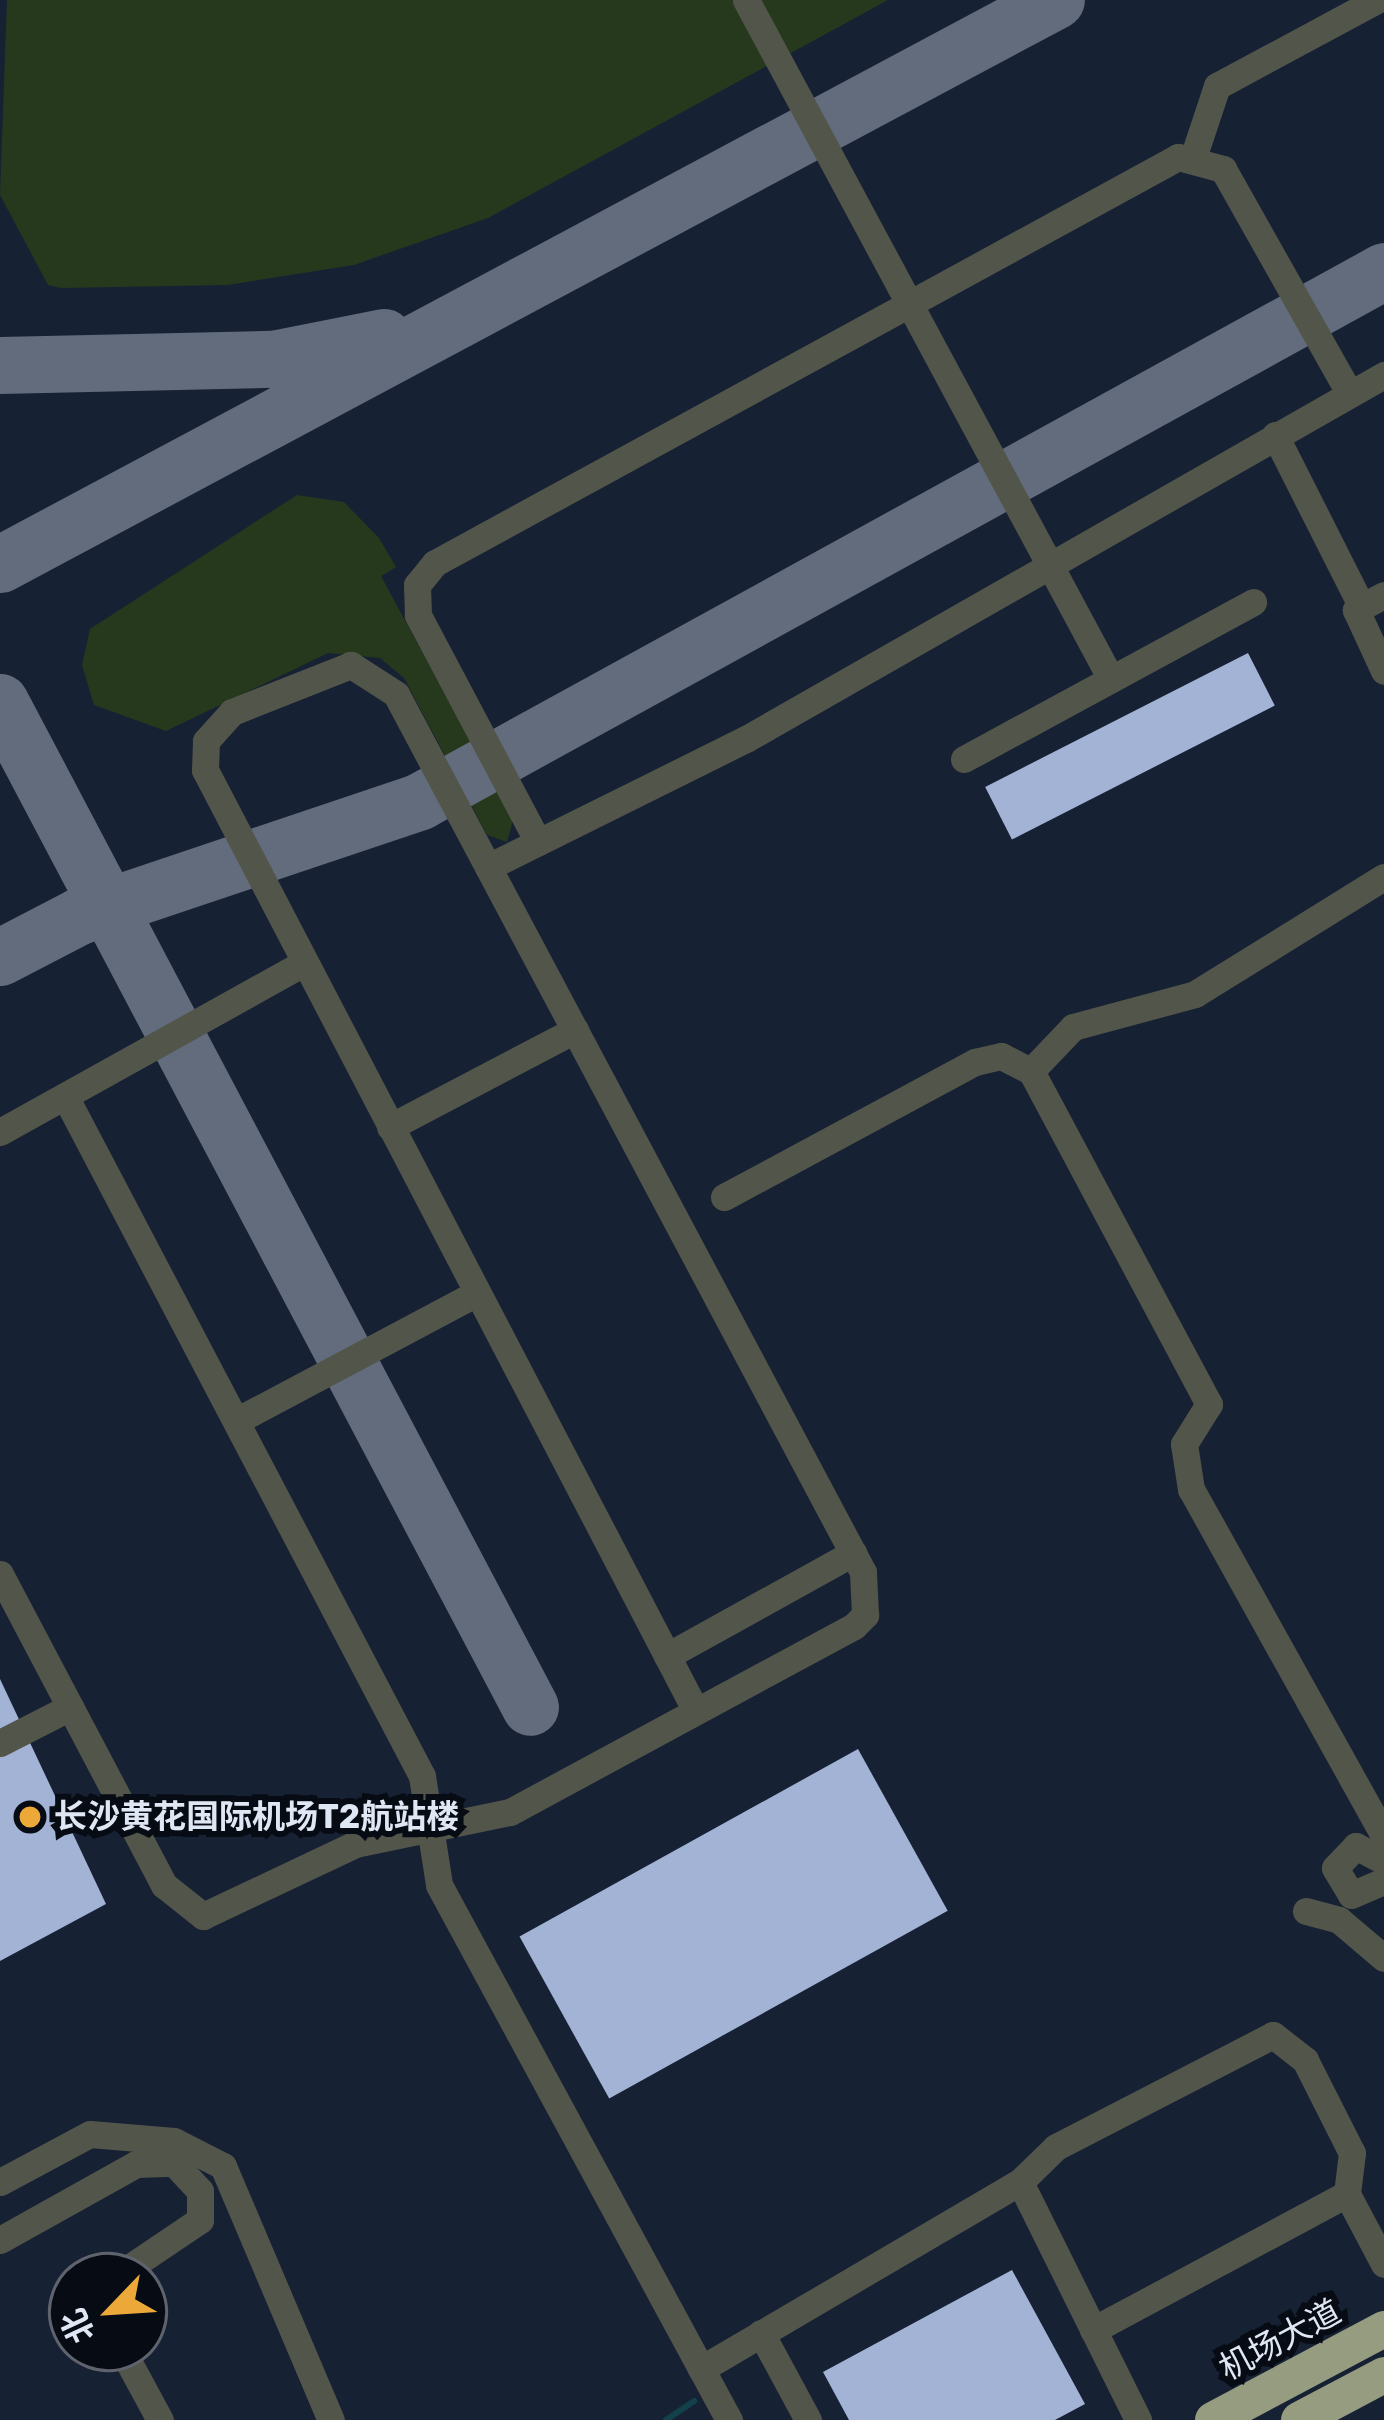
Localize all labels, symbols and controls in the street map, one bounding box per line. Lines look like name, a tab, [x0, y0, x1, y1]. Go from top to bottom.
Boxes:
place label: 长沙黄花国际机场T2航站楼	[54, 1797, 459, 1837]
marker: 长沙黄花国际机场T2航站楼	[17, 1804, 43, 1830]
north arrow	[48, 2252, 168, 2372]
street label: 机场大道	[1212, 2292, 1348, 2388]
text: 北	[53, 2303, 102, 2349]

